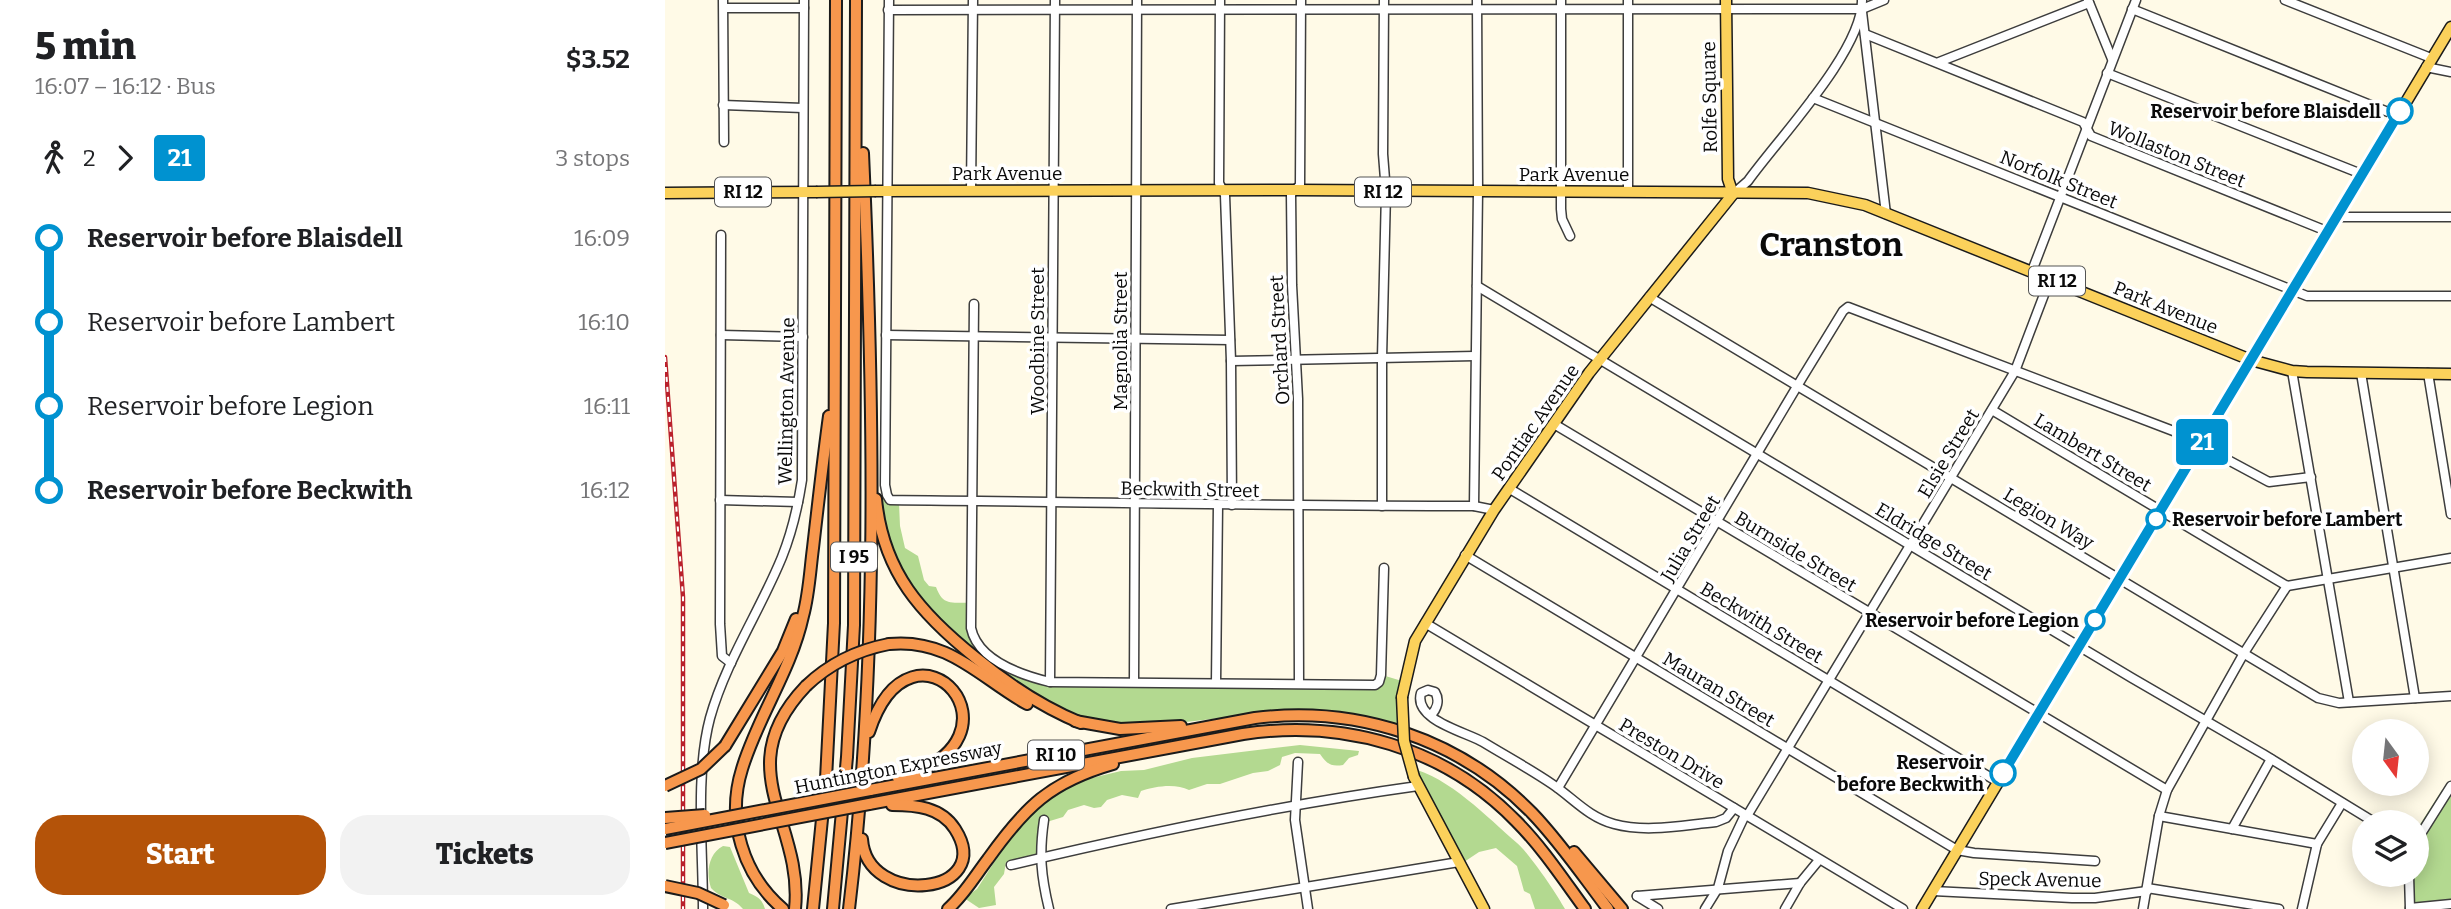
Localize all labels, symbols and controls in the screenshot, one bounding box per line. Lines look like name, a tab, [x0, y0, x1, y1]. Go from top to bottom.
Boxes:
text: 5 min	[35, 23, 136, 69]
street label: Rolfe Square	[1697, 41, 1722, 153]
text: $3.52	[566, 44, 630, 75]
text: 16:07 – 16:12 · Bus	[35, 72, 216, 100]
marker: Reservoir before Blaisdell	[2387, 98, 2413, 124]
place label: Reservoir before Blaisdell	[2150, 100, 2381, 123]
street label: Wollaston Street	[2105, 116, 2249, 193]
icon: walk	[35, 139, 73, 177]
icon: forward	[106, 139, 144, 177]
text: 2	[83, 144, 96, 172]
text: 21	[168, 144, 191, 172]
text: 3 stops	[555, 144, 630, 172]
street label: Norfolk Street	[1997, 145, 2121, 214]
street label: Park Avenue	[952, 162, 1062, 185]
street label: Park Avenue	[1519, 163, 1629, 186]
road number: RI 12	[715, 177, 771, 206]
road number: RI 12	[1355, 177, 1411, 206]
text: Reservoir before Blaisdell	[87, 223, 403, 254]
text: 16:09	[574, 224, 630, 252]
district label: Cranston	[1759, 225, 1903, 265]
street label: Woodbine Street	[1026, 267, 1049, 415]
road number: RI 12	[2029, 267, 2085, 296]
street label: Magnolia Street	[1109, 271, 1132, 411]
street label: Orchard Street	[1265, 274, 1294, 406]
street label: Park Avenue	[2110, 276, 2221, 339]
text: Reservoir before Lambert	[87, 307, 395, 338]
text: 16:10	[578, 308, 630, 336]
street label: Wellington Avenue	[774, 317, 799, 485]
street label: Pontiac Avenue	[1487, 360, 1584, 485]
text: Reservoir before Legion	[87, 391, 374, 422]
text: 16:11	[584, 392, 630, 420]
street label: Elsie Street	[1913, 404, 1984, 502]
street label: Lambert Street	[2030, 408, 2156, 497]
line badge: 21	[2171, 419, 2233, 465]
text: 21	[2190, 428, 2214, 456]
text: Reservoir before Beckwith	[87, 475, 412, 506]
text: 16:12	[580, 476, 630, 504]
street label: Beckwith Street	[1120, 477, 1260, 502]
street label: Legion Way	[1999, 483, 2099, 555]
street label: Julia Street	[1655, 491, 1725, 586]
street label: Eldridge Street	[1871, 498, 1996, 585]
street label: Burnside Street	[1731, 506, 1861, 597]
place label: Reservoir before Lambert	[2172, 508, 2403, 531]
marker: Reservoir before Lambert	[2146, 509, 2166, 529]
road number: I 95	[831, 542, 877, 572]
street label: Beckwith Street	[1696, 577, 1827, 668]
place label: Reservoir before Legion	[1865, 609, 2080, 632]
marker: Reservoir before Legion	[2085, 610, 2105, 630]
street label: Mauran Street	[1659, 647, 1779, 732]
street label: Preston Drive	[1615, 713, 1729, 794]
north arrow	[2352, 719, 2429, 796]
map controls	[2352, 719, 2429, 887]
street label: Huntington Expressway	[792, 736, 1005, 799]
road number: RI 10	[1028, 740, 1084, 770]
place label: Reservoir before Beckwith	[1837, 751, 1984, 796]
marker: Reservoir before Beckwith	[1990, 760, 2016, 786]
button: layers	[2352, 810, 2429, 887]
button: Start	[35, 815, 326, 895]
button: Tickets	[340, 815, 630, 895]
street label: Speck Avenue	[1978, 867, 2102, 892]

